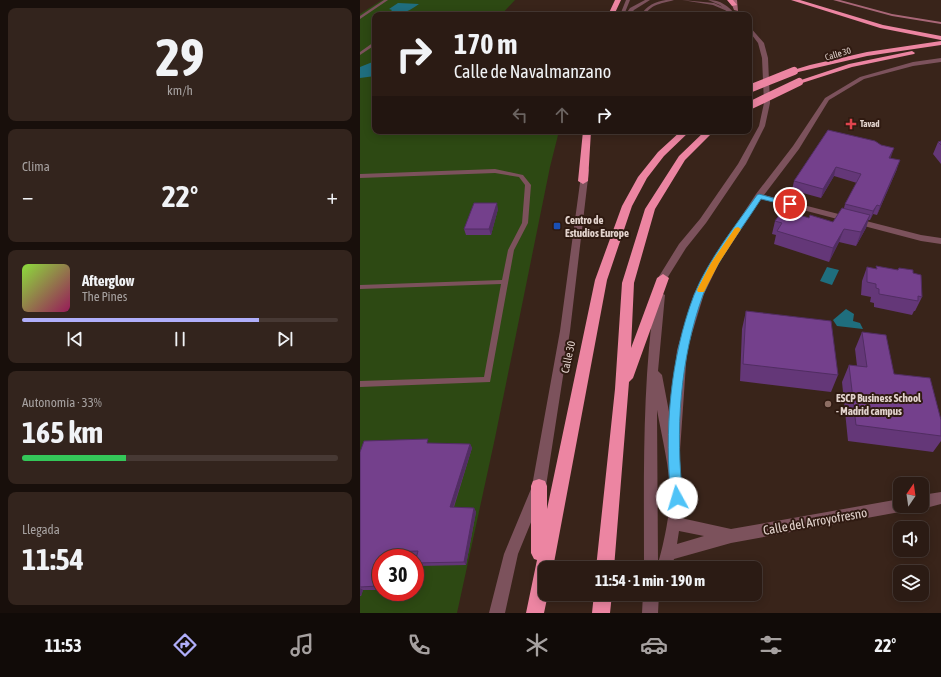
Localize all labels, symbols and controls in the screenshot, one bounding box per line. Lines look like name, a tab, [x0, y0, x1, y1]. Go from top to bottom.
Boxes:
text: 29	[156, 27, 204, 87]
icon: right	[388, 28, 440, 80]
text: 170 m	[454, 28, 517, 60]
street label: Calle 30	[824, 46, 852, 62]
text: Calle de Navalmanzano	[454, 61, 611, 82]
text: km/h	[167, 83, 193, 98]
icon: left	[509, 104, 531, 126]
icon: ahead	[551, 104, 573, 126]
icon: right	[593, 104, 615, 126]
marker: Tavad	[845, 118, 857, 130]
place label: Tavad	[860, 119, 880, 129]
text: Clima	[22, 159, 50, 174]
text: 22°	[162, 179, 198, 213]
text: −	[22, 183, 33, 209]
text: +	[327, 183, 338, 209]
pin	[773, 187, 807, 221]
icon: arrive	[779, 193, 801, 215]
place label: Centro de Estudios Europe	[565, 214, 629, 239]
marker: Centro de Estudios Europe	[552, 221, 562, 231]
text: Afterglow	[82, 272, 135, 289]
text: The Pines	[82, 289, 127, 304]
icon: previous	[64, 328, 86, 350]
icon: pause	[169, 328, 191, 350]
icon: next	[274, 328, 296, 350]
street label: Calle 30	[559, 340, 577, 374]
place label: ESCP Business School - Madrid campus	[836, 392, 922, 417]
text: Autonomía · 33%	[22, 395, 102, 410]
marker: ESCP Business School - Madrid campus	[823, 399, 833, 409]
text: 165 km	[22, 415, 103, 449]
position arrow	[656, 477, 698, 519]
north arrow	[893, 477, 929, 513]
map controls	[893, 477, 929, 601]
street label: Calle del Arroyofresno	[762, 505, 868, 538]
button: sound	[893, 521, 929, 557]
text: Llegada	[22, 522, 60, 537]
text: 11:54	[22, 542, 84, 576]
speed limit sign: 30	[372, 549, 424, 601]
button: layers	[893, 565, 929, 601]
text: 11:54 · 1 min · 190 m	[595, 572, 705, 589]
icon: directions	[171, 631, 199, 659]
icon: music	[288, 631, 316, 659]
icon: phone	[405, 631, 433, 659]
icon: climate	[523, 631, 551, 659]
icon: car	[640, 631, 668, 659]
icon: filters	[757, 631, 785, 659]
text: 11:53	[45, 635, 82, 656]
text: 22°	[874, 635, 896, 656]

